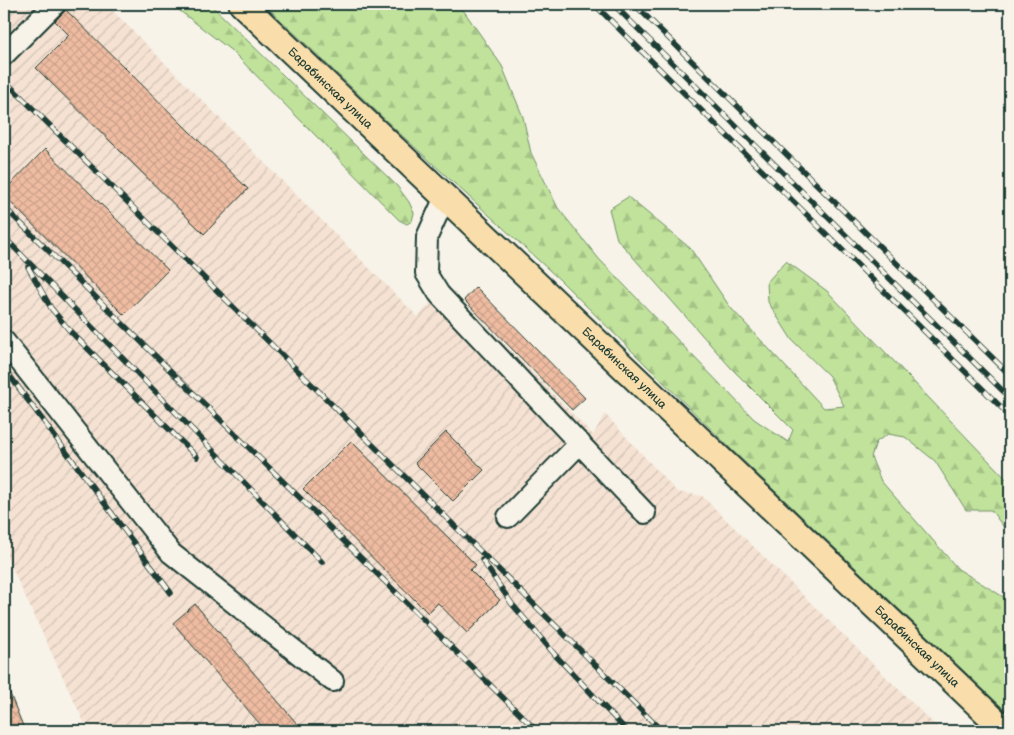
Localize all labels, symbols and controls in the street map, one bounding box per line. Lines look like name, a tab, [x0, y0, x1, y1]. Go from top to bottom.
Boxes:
street label: Барабинская улица	[284, 45, 376, 132]
street label: Барабинская улица	[579, 324, 670, 412]
street label: Барабинская улица	[871, 603, 962, 691]

